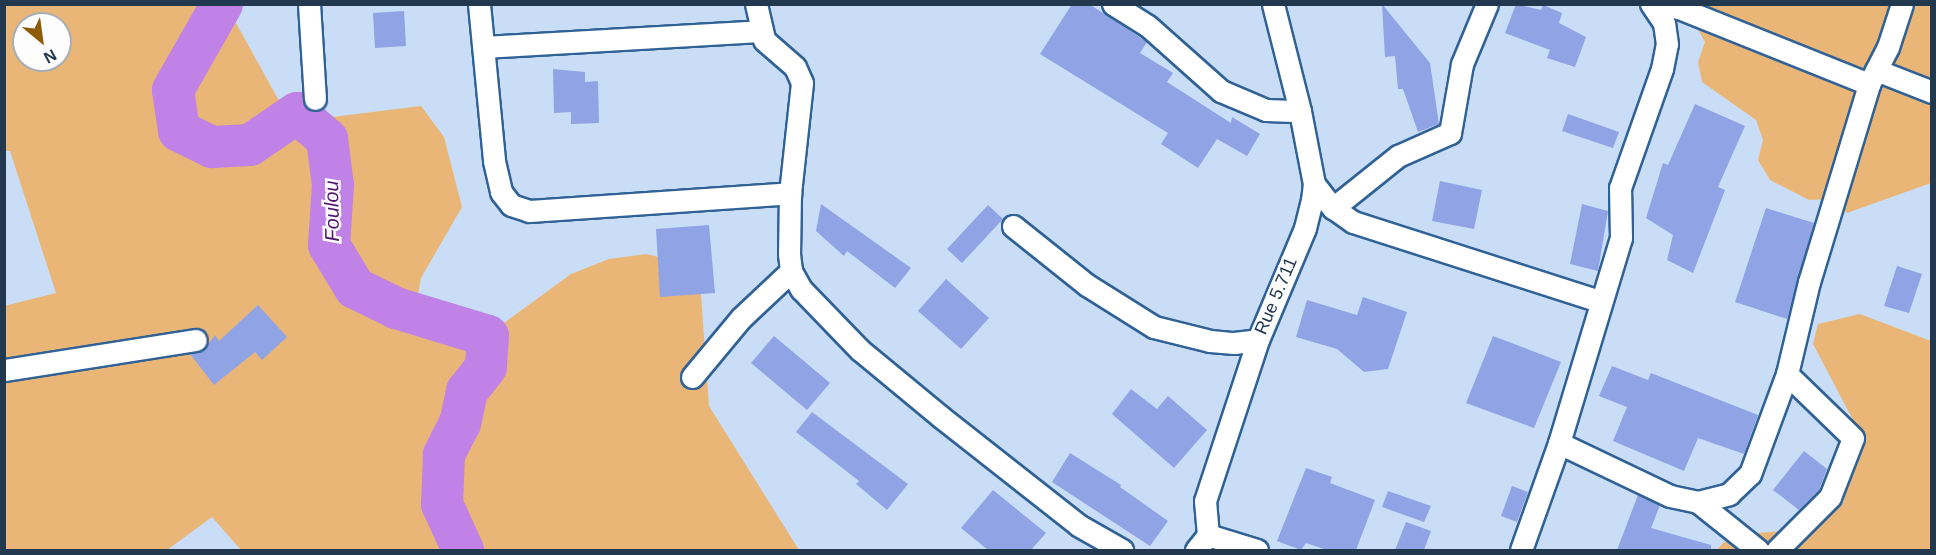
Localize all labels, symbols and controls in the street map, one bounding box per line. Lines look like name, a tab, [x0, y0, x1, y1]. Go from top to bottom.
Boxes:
north arrow	[12, 12, 72, 72]
text: N	[41, 46, 59, 67]
water label: Foulou	[319, 180, 345, 242]
street label: Rue 5.711	[1250, 254, 1302, 338]

